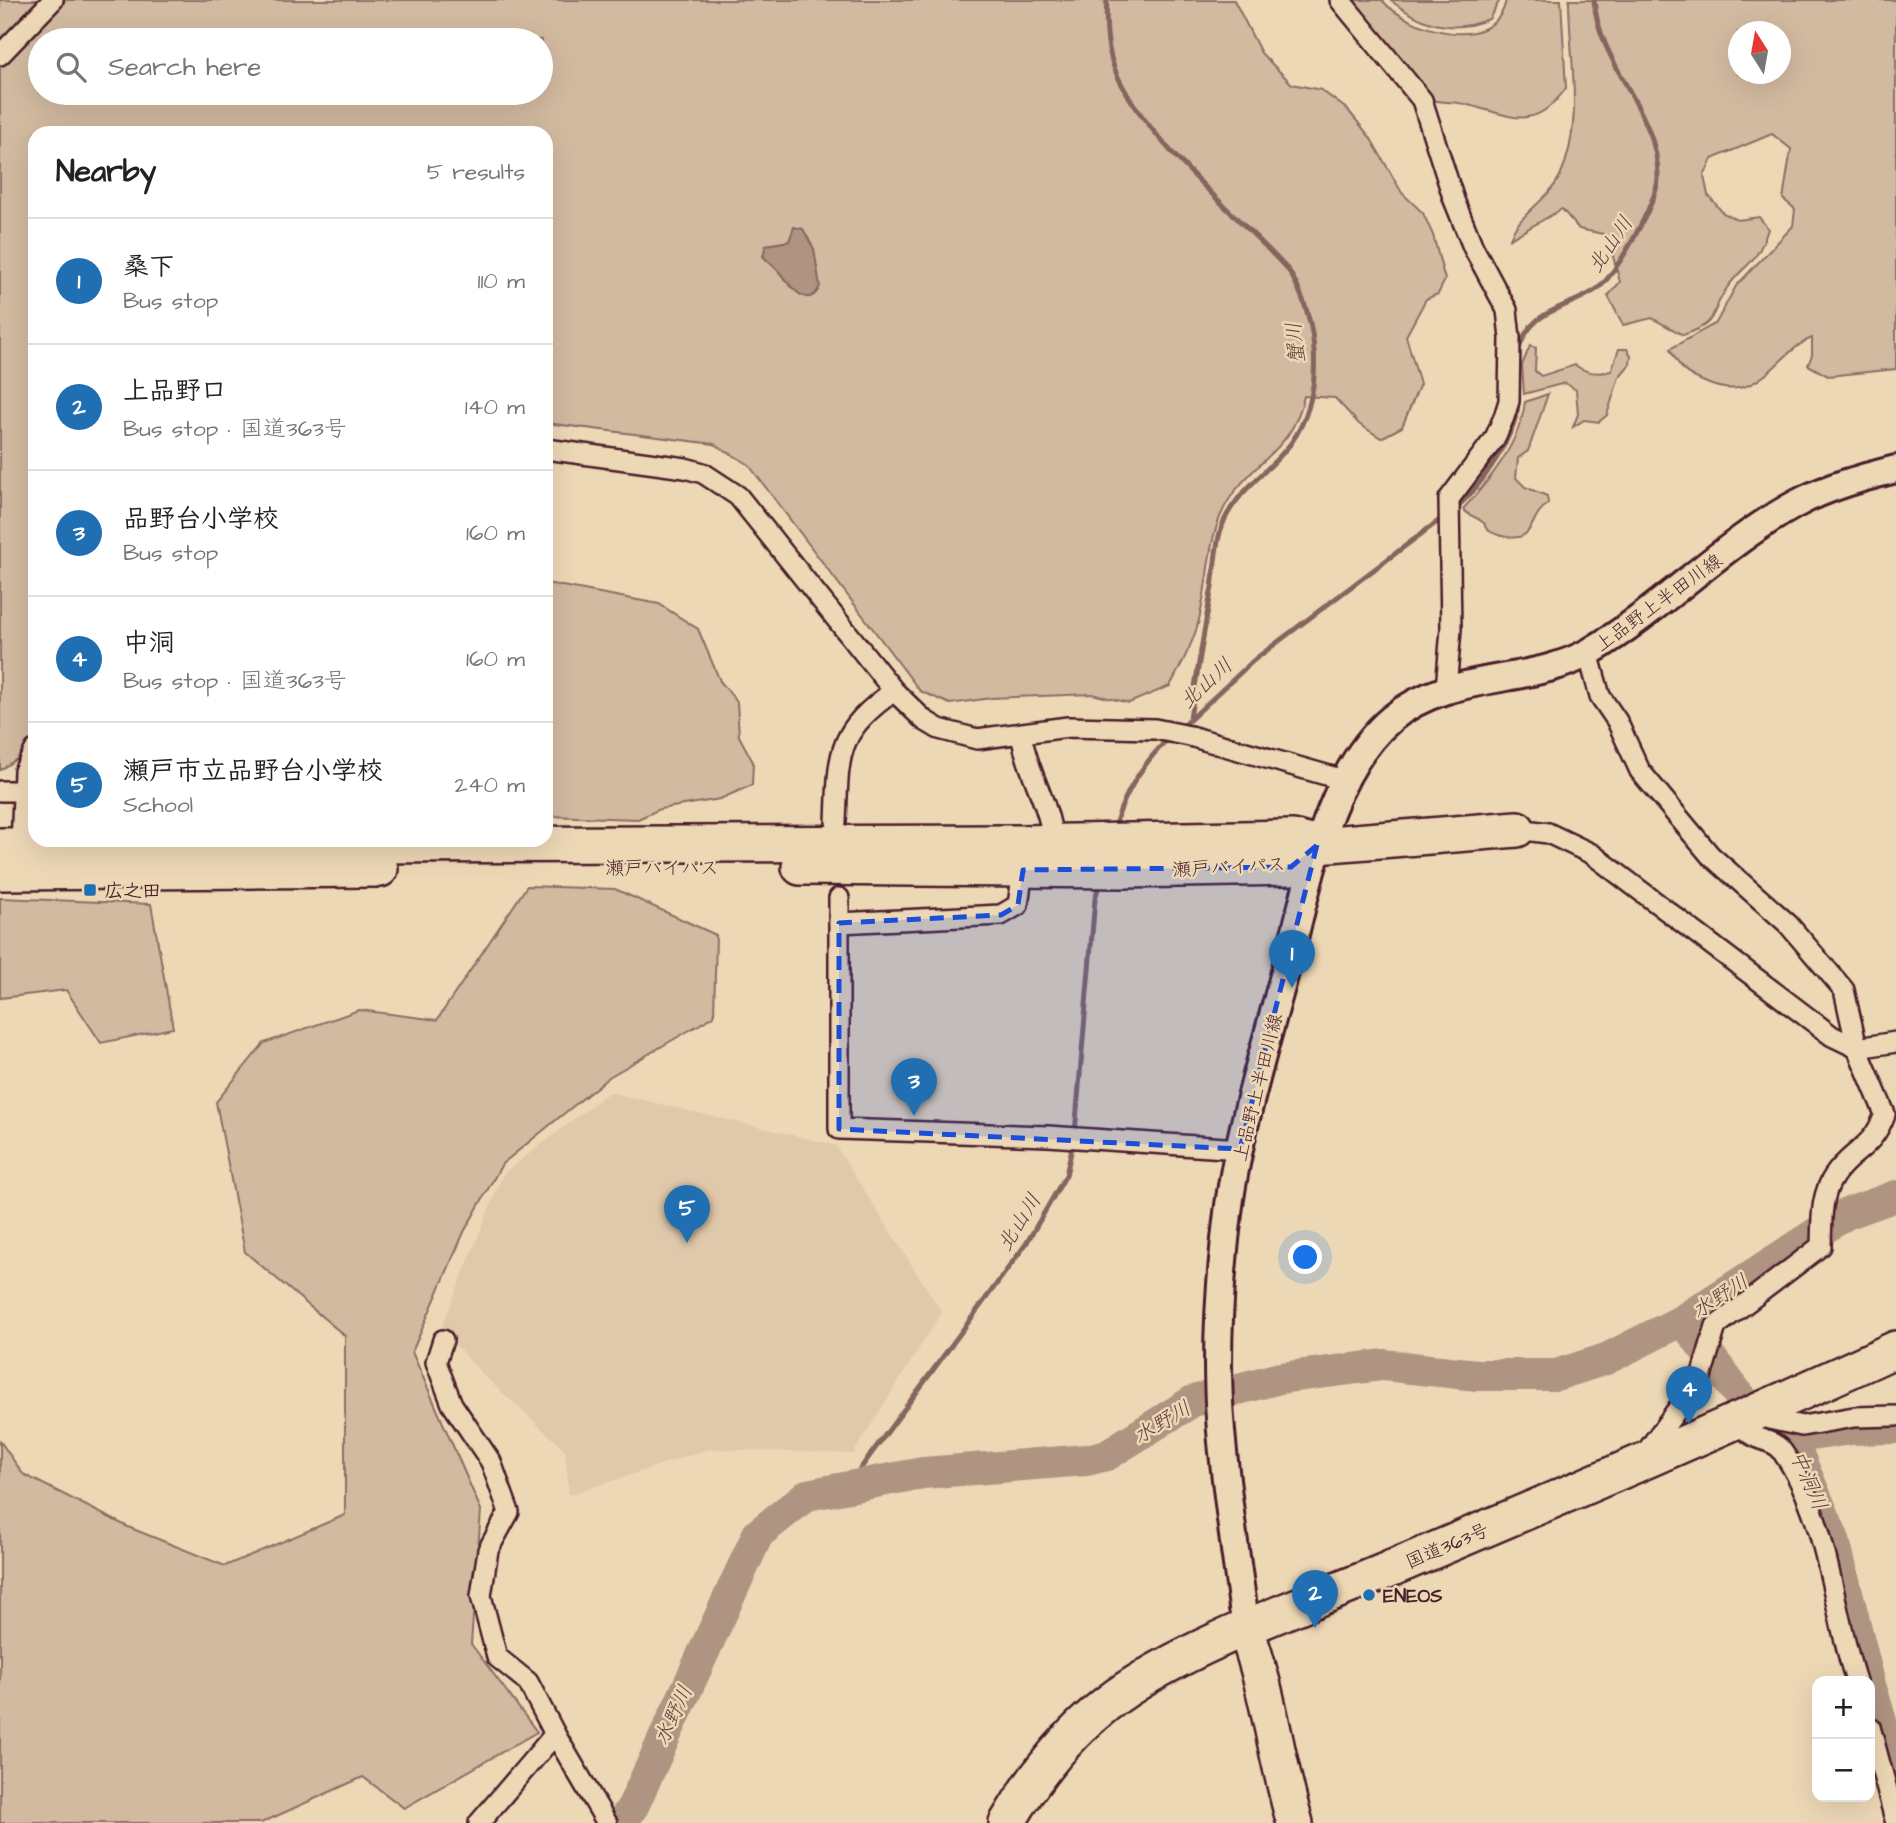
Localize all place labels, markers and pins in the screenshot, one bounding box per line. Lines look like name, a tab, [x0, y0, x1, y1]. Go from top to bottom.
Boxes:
place label: 広之田	[104, 878, 161, 905]
marker: 広之田	[82, 882, 98, 898]
pin: 1	[1269, 930, 1315, 988]
pin: 3	[891, 1058, 937, 1116]
pin: 5	[664, 1185, 710, 1243]
pin: 4	[1666, 1366, 1712, 1424]
pin: 2	[1292, 1570, 1338, 1628]
place label: ENEOS	[1383, 1583, 1442, 1610]
marker: ENEOS	[1361, 1587, 1377, 1603]

